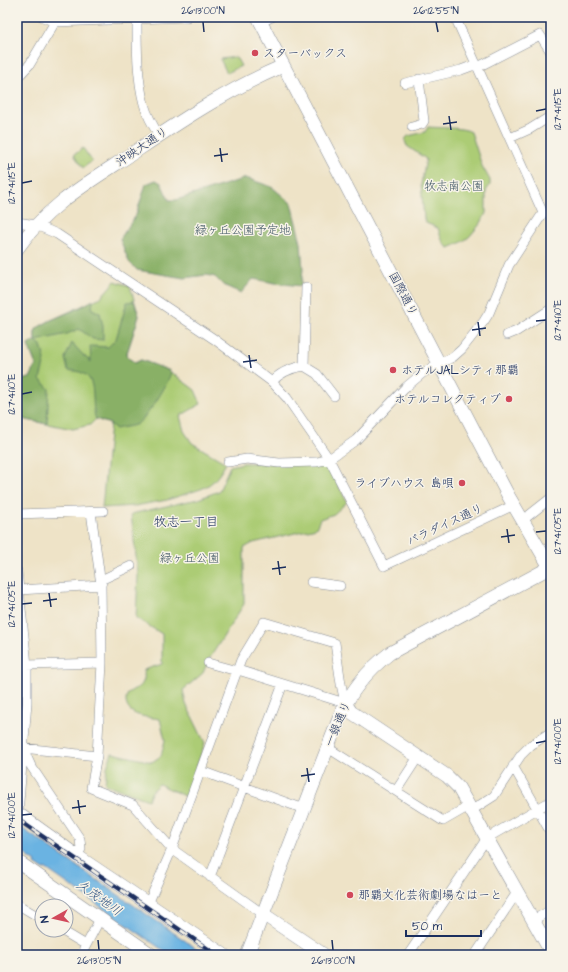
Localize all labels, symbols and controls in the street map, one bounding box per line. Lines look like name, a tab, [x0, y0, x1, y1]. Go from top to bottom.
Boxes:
text: 26°13'00"N	[181, 4, 225, 18]
text: 26°12'55"N	[413, 4, 459, 18]
place label: スターバックス	[263, 45, 347, 62]
marker: スターバックス	[250, 48, 260, 58]
text: 127°41'15"E	[551, 88, 565, 130]
street label: 沖映大通り	[112, 123, 172, 171]
text: 127°41'15"E	[5, 162, 19, 204]
park label: 牧志南公園	[424, 178, 484, 195]
park label: 緑ヶ丘公園予定地	[195, 222, 291, 239]
street label: 国際通り	[384, 269, 422, 319]
text: 127°41'10"E	[551, 299, 565, 340]
place label: ホテルJALシティ那覇	[401, 362, 519, 379]
marker: ホテルJALシティ那覇	[388, 365, 398, 375]
text: 127°41'10"E	[5, 373, 19, 414]
place label: ホテルコレクティブ	[394, 391, 501, 408]
marker: ホテルコレクティブ	[504, 394, 514, 404]
place label: ライブハウス 島唄	[354, 475, 454, 492]
marker: ライブハウス 島唄	[457, 478, 467, 488]
street label: パラダイス通り	[404, 500, 486, 550]
text: 127°41'05"E	[551, 508, 565, 554]
district label: 牧志一丁目	[153, 513, 219, 531]
park label: 緑ヶ丘公園	[160, 550, 220, 567]
text: 127°41'05"E	[5, 581, 19, 627]
street label: 一銀通り	[321, 699, 355, 749]
text: 127°41'00"E	[551, 718, 565, 764]
text: 127°41'00"E	[5, 792, 19, 838]
water label: 久茂地川	[73, 876, 125, 920]
place label: 那覇文化芸術劇場なはーと	[358, 887, 502, 904]
marker: 那覇文化芸術劇場なはーと	[345, 890, 355, 900]
north arrow	[34, 898, 74, 938]
scale bar	[406, 912, 481, 938]
text: N	[37, 915, 53, 924]
text: 50 m	[412, 918, 443, 935]
text: 26°13'05"N	[77, 954, 121, 968]
text: 26°13'00"N	[311, 954, 355, 968]

